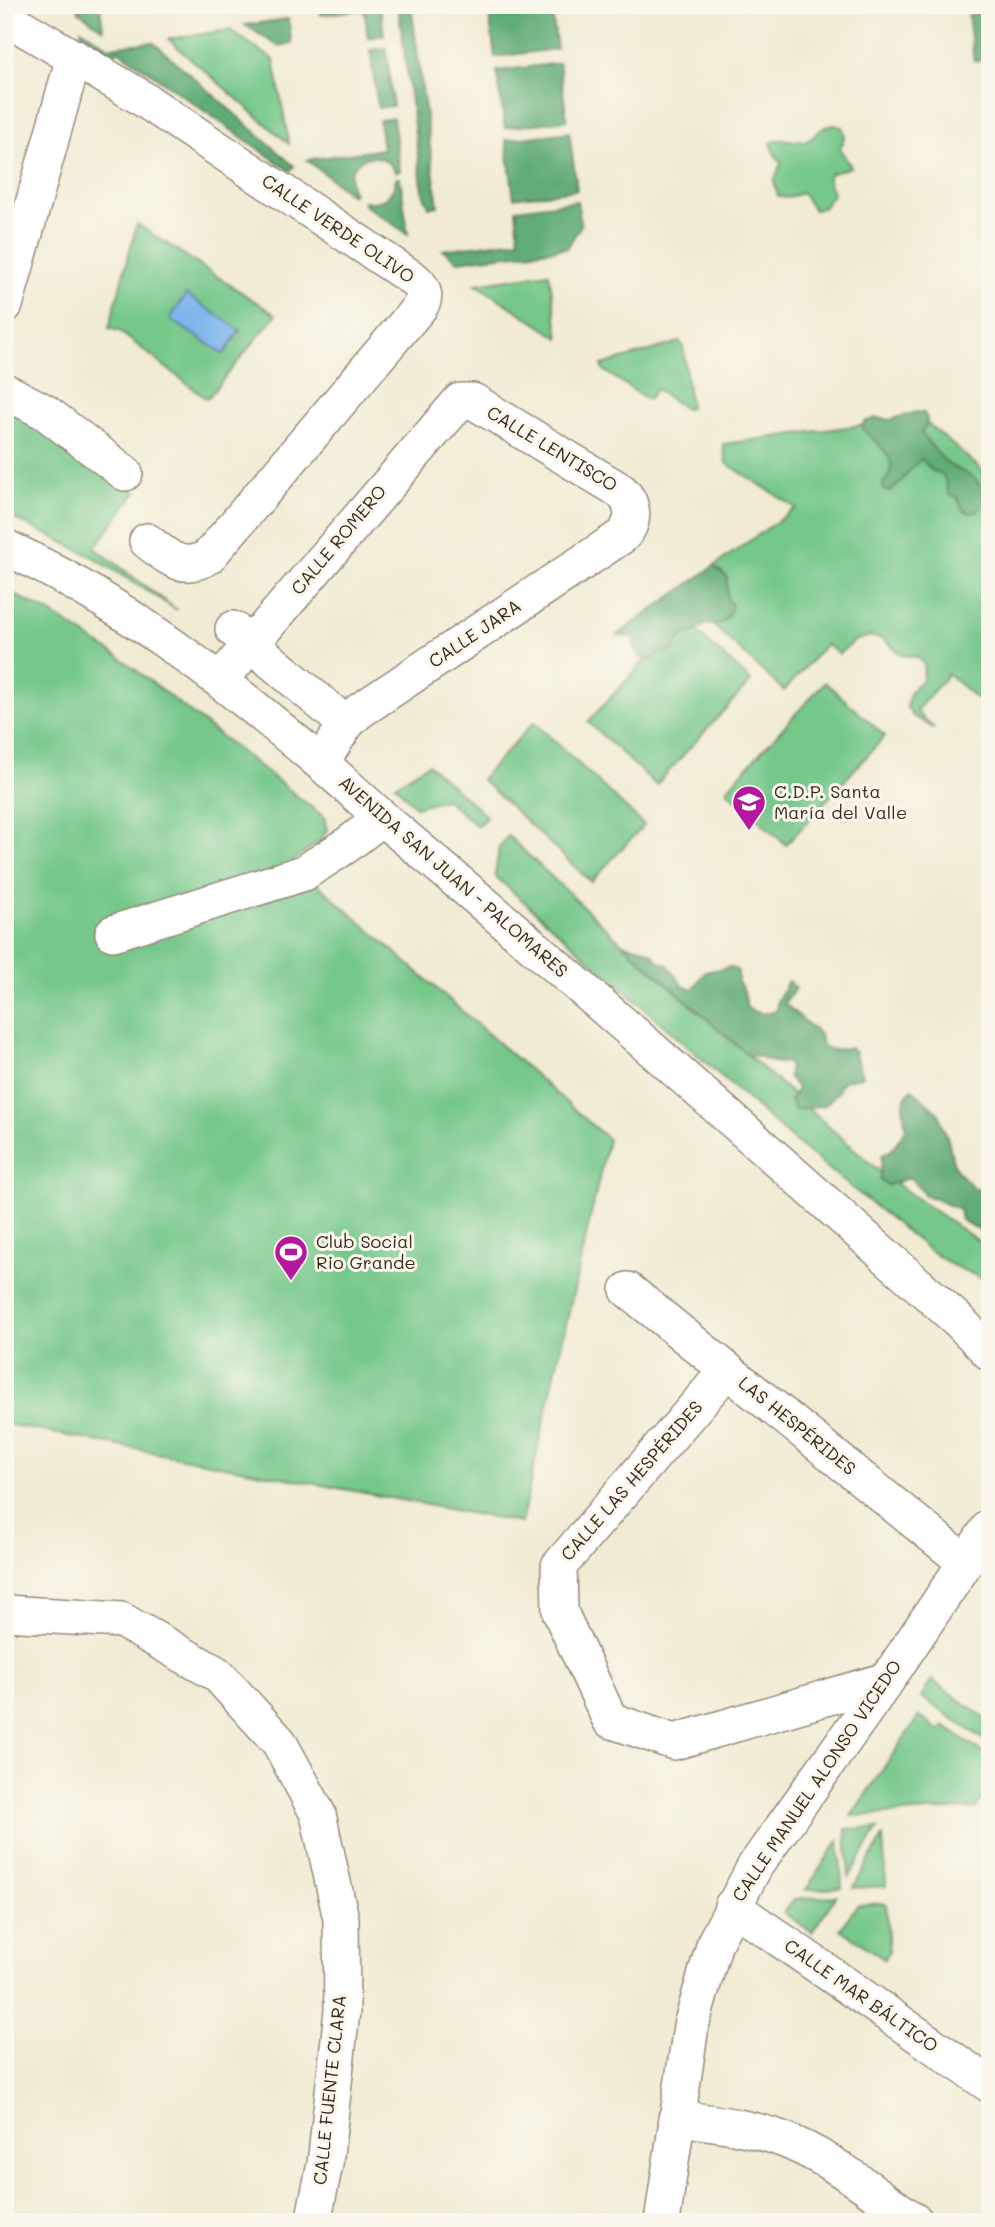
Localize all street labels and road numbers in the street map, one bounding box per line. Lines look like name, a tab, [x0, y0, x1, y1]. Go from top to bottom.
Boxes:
street label: CALLE VERDE OLIVO	[257, 168, 420, 288]
street label: CALLE LENTISCO	[483, 400, 622, 497]
street label: CALLE ROMERO	[285, 479, 391, 599]
street label: CALLE JARA	[424, 593, 525, 673]
street label: AVENIDA SAN JUAN - PALOMARES	[334, 770, 573, 982]
street label: LAS HESPÉRIDES	[734, 1370, 861, 1480]
street label: CALLE LAS HESPÉRIDES	[555, 1395, 708, 1566]
street label: CALLE MANUEL ALONSO VICEDO	[726, 1655, 906, 1906]
street label: CALLE MAR BÁLTICO	[780, 1933, 943, 2057]
street label: CALLE FUENTE CLARA	[307, 1994, 351, 2186]

